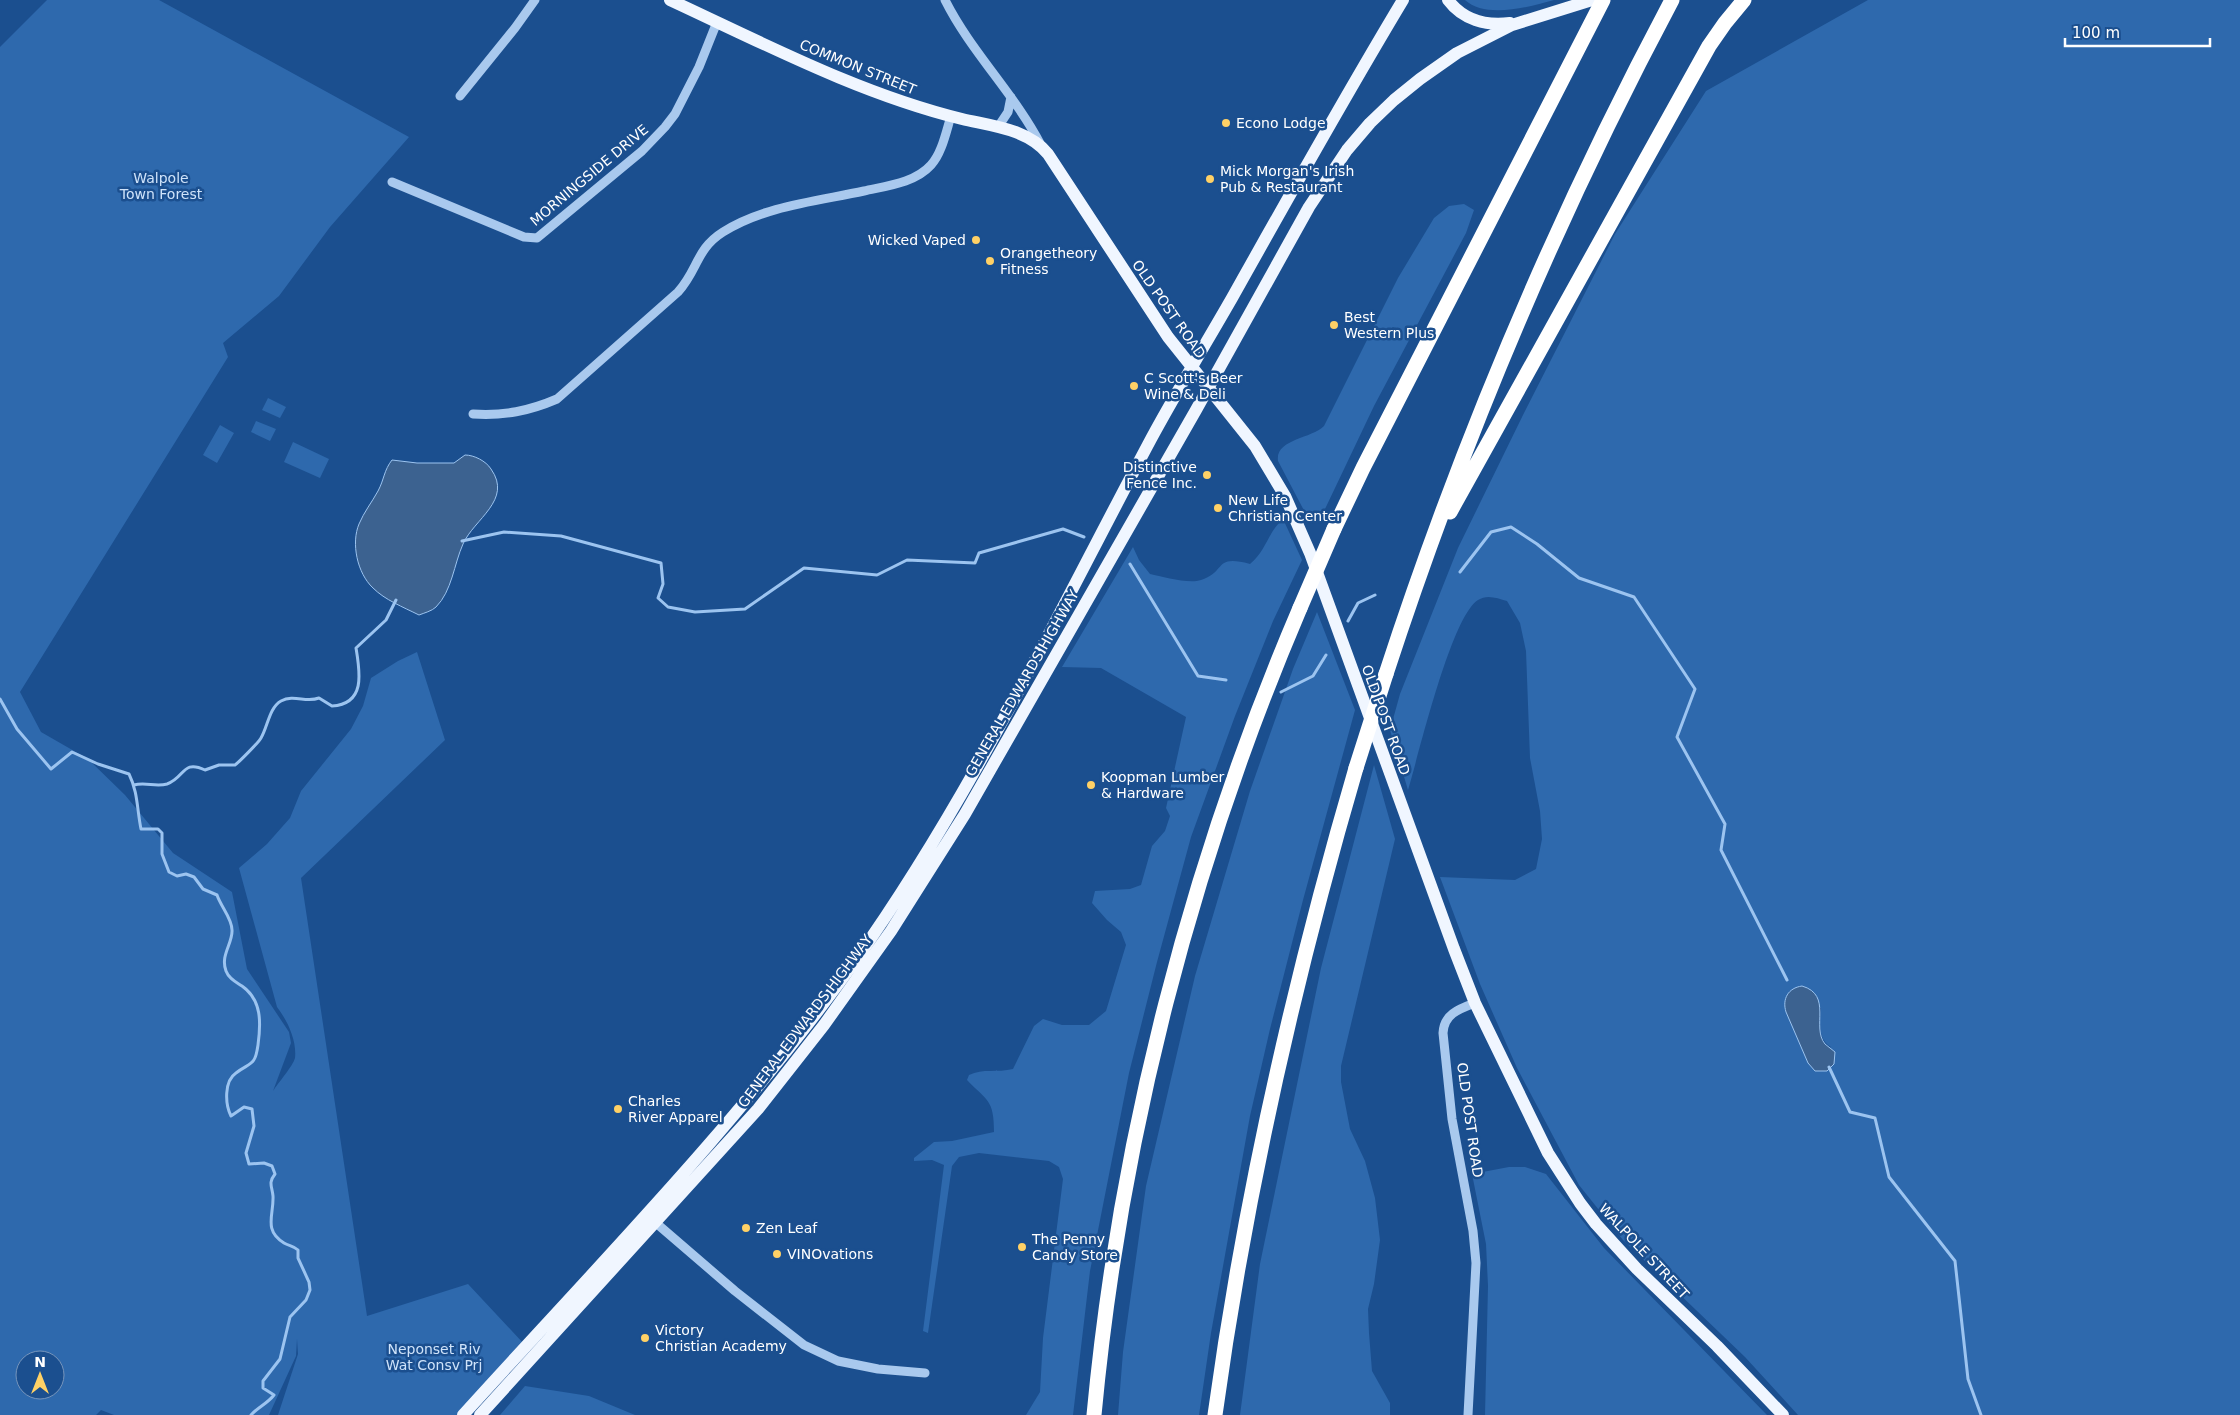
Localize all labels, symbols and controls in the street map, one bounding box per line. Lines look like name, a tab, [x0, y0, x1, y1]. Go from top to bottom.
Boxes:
scale bar	[2065, 15, 2210, 47]
text: 100 m	[2072, 24, 2120, 42]
street label: COMMON STREET	[797, 36, 919, 98]
place label: Econo Lodge	[1236, 115, 1326, 131]
marker: Econo Lodge	[1220, 117, 1232, 129]
street label: MORNINGSIDE DRIVE	[527, 121, 651, 229]
place label: Mick Morgan's Irish Pub & Restaurant	[1220, 163, 1354, 195]
park label: Walpole Town Forest	[119, 170, 203, 202]
marker: Mick Morgan's Irish Pub & Restaurant	[1204, 173, 1216, 185]
place label: Wicked Vaped	[868, 232, 966, 248]
marker: Wicked Vaped	[970, 234, 982, 246]
place label: Orangetheory Fitness	[1000, 245, 1097, 277]
marker: Orangetheory Fitness	[984, 255, 996, 267]
street label: OLD POST ROAD	[1129, 257, 1209, 361]
place label: Best Western Plus	[1344, 309, 1434, 341]
marker: Best Western Plus	[1328, 319, 1340, 331]
place label: C Scott's Beer Wine & Deli	[1144, 370, 1243, 402]
marker: C Scott's Beer Wine & Deli	[1128, 380, 1140, 392]
place label: Distinctive Fence Inc.	[1123, 459, 1197, 491]
marker: Distinctive Fence Inc.	[1201, 469, 1213, 481]
place label: New Life Christian Center	[1228, 492, 1342, 524]
marker: New Life Christian Center	[1212, 502, 1224, 514]
street label: GENERAL EDWARDS HIGHWAY	[962, 587, 1082, 779]
street label: OLD POST ROAD	[1359, 663, 1413, 777]
place label: Koopman Lumber & Hardware	[1101, 769, 1225, 801]
marker: Koopman Lumber & Hardware	[1085, 779, 1097, 791]
street label: GENERAL EDWARDS HIGHWAY	[735, 931, 876, 1111]
street label: OLD POST ROAD	[1454, 1061, 1486, 1179]
place label: Charles River Apparel	[628, 1093, 723, 1125]
marker: Charles River Apparel	[612, 1103, 624, 1115]
street label: WALPOLE STREET	[1596, 1200, 1693, 1302]
place label: Zen Leaf	[756, 1220, 818, 1236]
marker: Zen Leaf	[740, 1222, 752, 1234]
place label: The Penny Candy Store	[1031, 1231, 1118, 1263]
marker: The Penny Candy Store	[1016, 1241, 1028, 1253]
place label: VINOvations	[787, 1246, 873, 1262]
marker: VINOvations	[771, 1248, 783, 1260]
place label: Victory Christian Academy	[655, 1322, 787, 1354]
marker: Victory Christian Academy	[639, 1332, 651, 1344]
park label: Neponset Riv Wat Consv Prj	[386, 1341, 482, 1373]
north arrow	[15, 1350, 65, 1400]
text: N	[34, 1354, 46, 1370]

